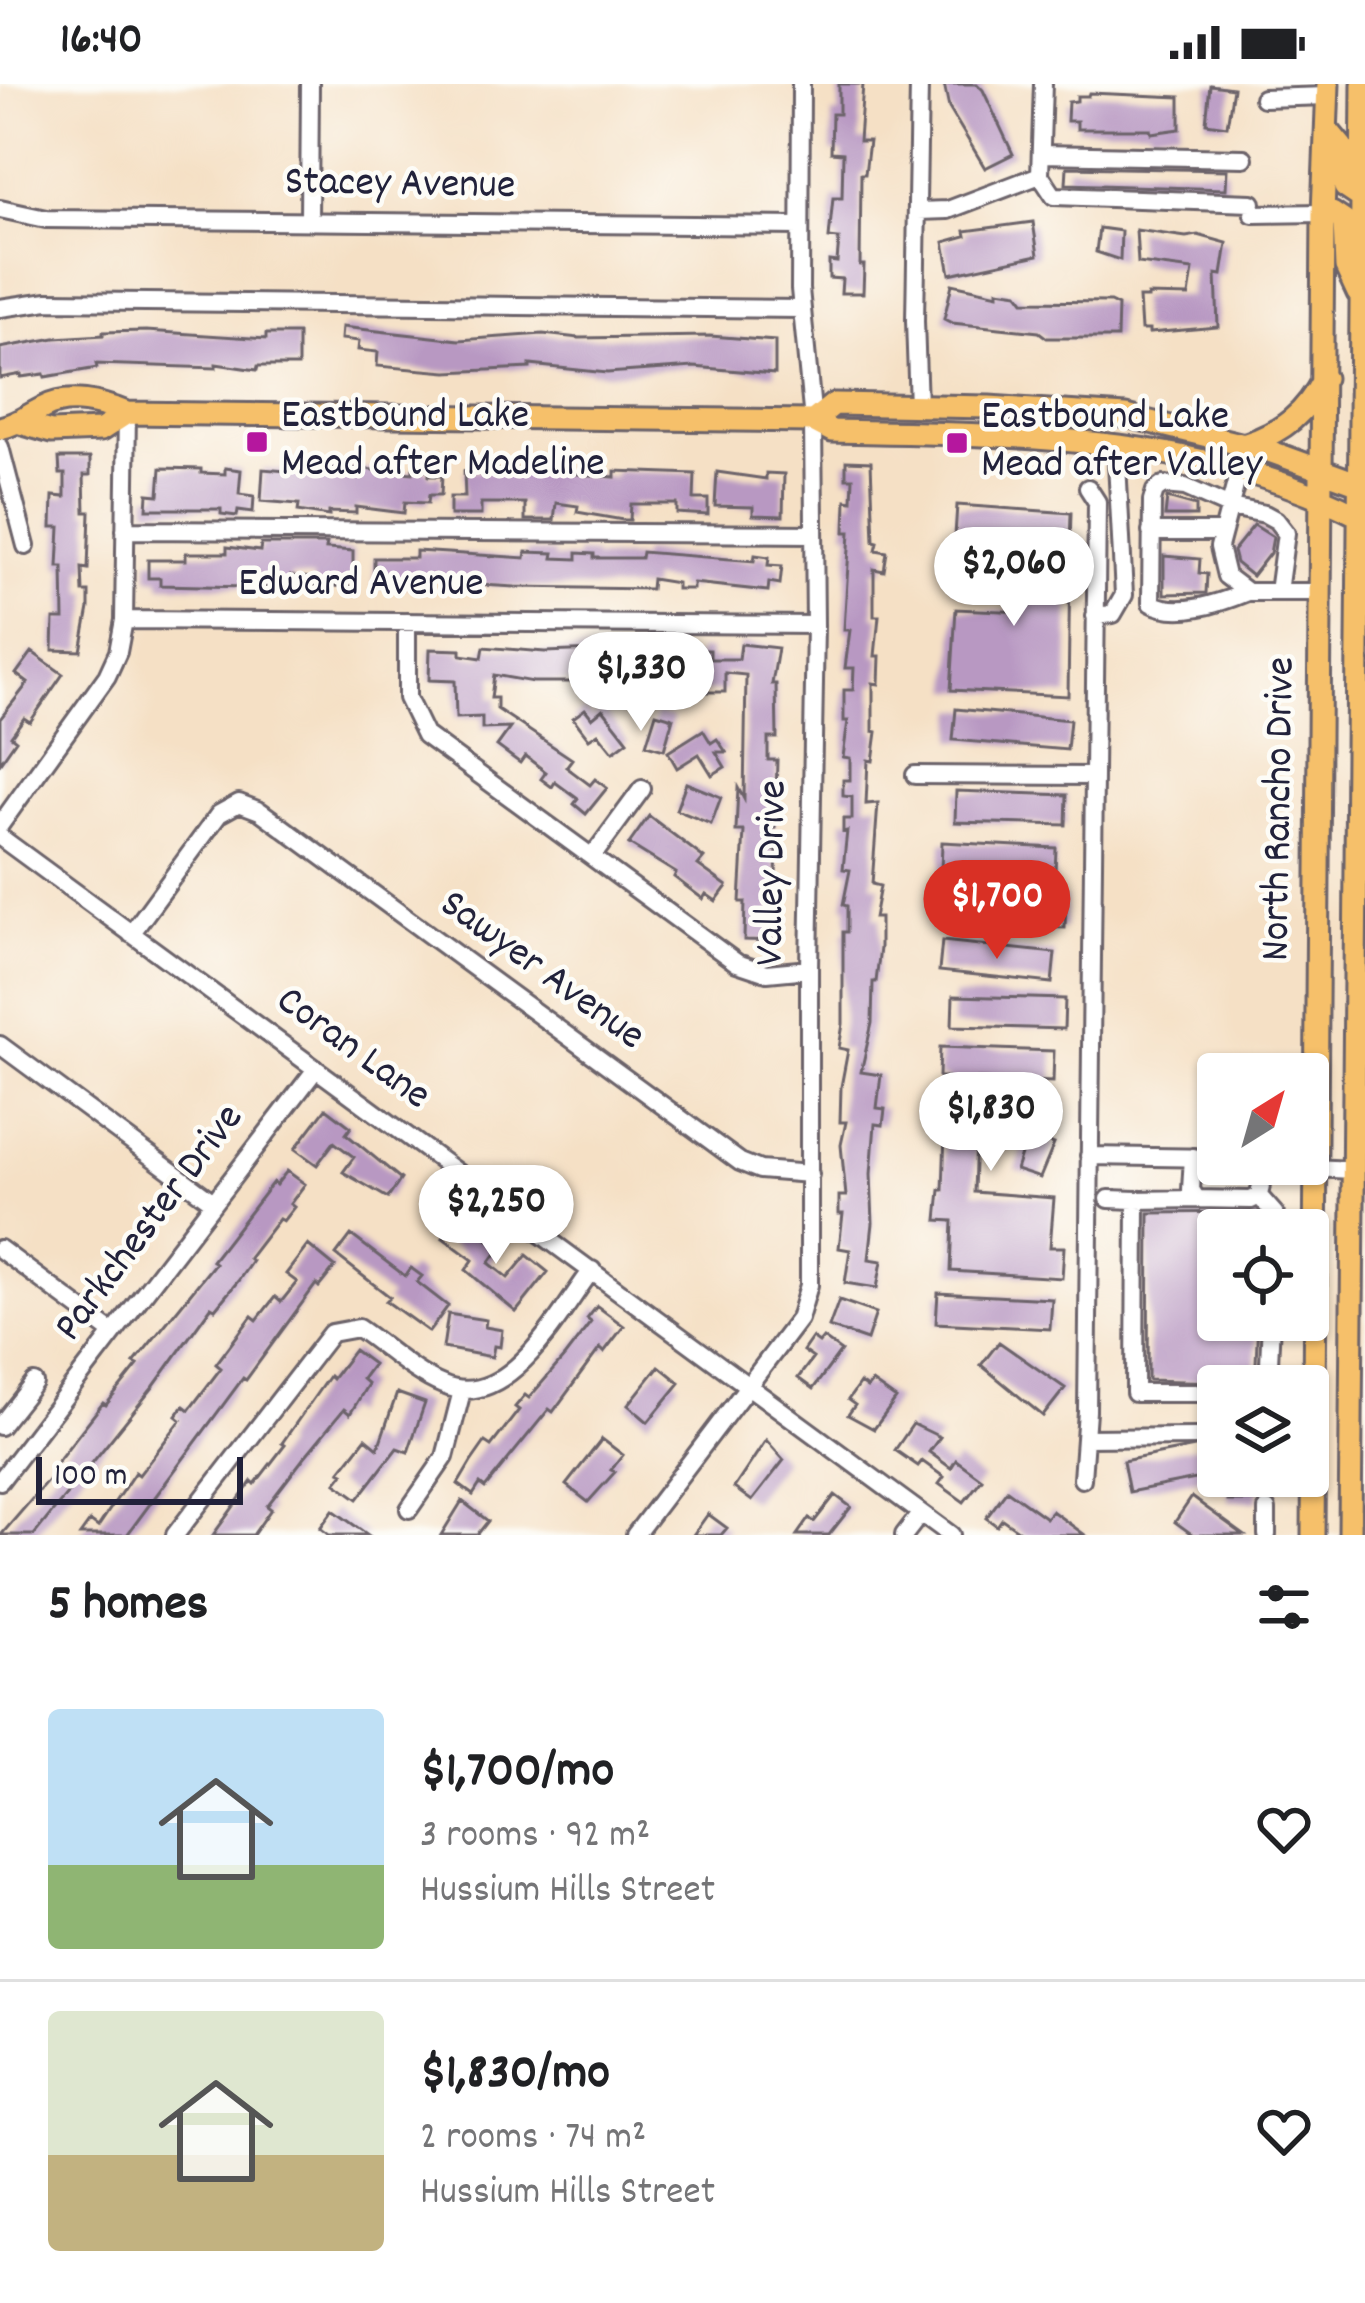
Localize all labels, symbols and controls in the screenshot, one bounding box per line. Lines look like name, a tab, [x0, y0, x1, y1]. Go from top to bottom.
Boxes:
text: 16:40	[60, 10, 143, 74]
street label: Stacey Avenue	[284, 154, 516, 218]
place label: Eastbound Lake Mead after Madeline	[281, 388, 605, 496]
place label: Eastbound Lake Mead after Valley	[981, 389, 1263, 497]
marker: Eastbound Lake Mead after Madeline	[244, 429, 270, 455]
marker: Eastbound Lake Mead after Valley	[944, 430, 970, 456]
pin: $2,060	[916, 527, 1112, 629]
text: $2,060	[961, 538, 1067, 593]
street label: Edward Avenue	[238, 556, 484, 616]
pin: $1,330	[543, 632, 739, 734]
text: $1,330	[595, 643, 687, 698]
street label: North Rancho Drive	[1248, 656, 1314, 962]
street label: Valley Drive	[742, 780, 806, 966]
pin: $1,700	[899, 860, 1095, 962]
text: $1,700	[950, 871, 1044, 926]
street label: Sawyer Avenue	[426, 877, 656, 1067]
street label: Coran Lane	[262, 973, 442, 1127]
north arrow	[1197, 1053, 1329, 1185]
map controls	[1197, 1053, 1329, 1497]
pin: $1,830	[893, 1072, 1089, 1174]
text: $1,830	[946, 1083, 1036, 1138]
street label: Parkchester Drive	[42, 1093, 260, 1355]
pin: $2,250	[398, 1165, 594, 1267]
text: $2,250	[446, 1176, 546, 1231]
button: locate	[1197, 1209, 1329, 1341]
button: layers	[1197, 1365, 1329, 1497]
scale bar	[36, 1451, 243, 1504]
text: 100 m	[54, 1454, 127, 1501]
text: 5 homes	[48, 1571, 208, 1643]
icon: filters	[1251, 1574, 1317, 1640]
text: $1,700/mo	[420, 1738, 614, 1810]
icon: home	[144, 1757, 288, 1901]
icon: heart	[1251, 1796, 1317, 1862]
text: 3 rooms · 92 m²	[420, 1810, 650, 1865]
text: Hussium Hills Street	[420, 1865, 715, 1920]
text: $1,830/mo	[420, 2040, 610, 2112]
icon: home	[144, 2059, 288, 2203]
icon: heart	[1251, 2098, 1317, 2164]
text: 2 rooms · 74 m²	[420, 2112, 646, 2167]
text: Hussium Hills Street	[420, 2167, 715, 2222]

